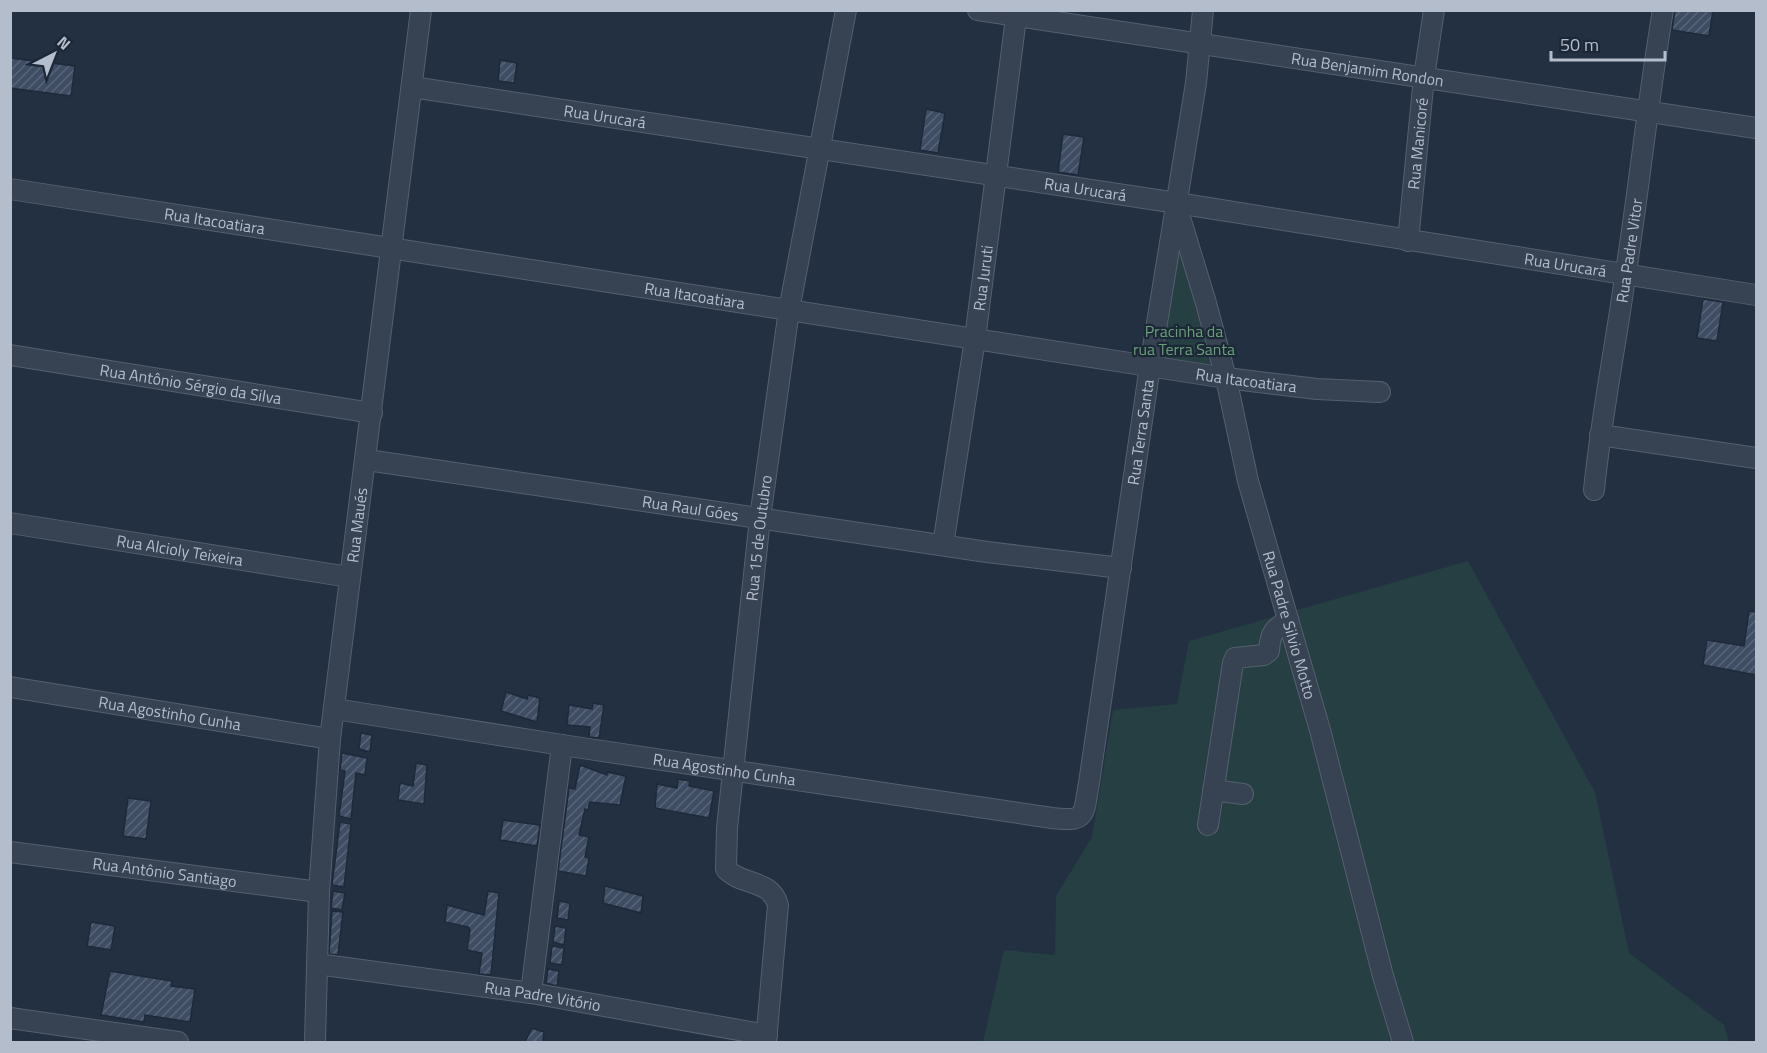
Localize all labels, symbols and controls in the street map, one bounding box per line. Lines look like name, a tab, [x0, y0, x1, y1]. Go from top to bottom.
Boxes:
north arrow	[24, 24, 84, 84]
scale bar	[1551, 24, 1665, 62]
text: N	[52, 30, 76, 55]
text: 50 m	[1560, 31, 1599, 58]
street label: Rua Benjamim Rondon	[1290, 46, 1446, 92]
street label: Rua Manicoré	[1401, 96, 1434, 191]
street label: Rua Urucará	[562, 98, 648, 134]
street label: Rua Urucará	[1043, 171, 1128, 207]
street label: Rua Padre Vitor	[1610, 196, 1648, 304]
street label: Rua Itacoatiara	[163, 201, 267, 240]
street label: Rua Juruti	[967, 244, 999, 312]
street label: Rua Urucará	[1523, 246, 1608, 283]
street label: Rua Itacoatiara	[643, 276, 747, 315]
park label: Pracinha da rua Terra Santa	[1133, 319, 1235, 361]
street label: Rua Antônio Sérgio da Silva	[98, 358, 283, 410]
street label: Rua Itacoatiara	[1194, 361, 1298, 398]
street label: Rua Terra Santa	[1121, 378, 1160, 487]
street label: Rua 15 de Outubro	[739, 473, 778, 602]
street label: Rua Maués	[340, 486, 373, 564]
street label: Rua Raul Góes	[641, 489, 740, 527]
street label: Rua Alcioly Teixeira	[115, 528, 245, 572]
street label: Rua Padre Silvio Motto	[1257, 548, 1322, 702]
street label: Rua Agostinho Cunha	[97, 690, 243, 736]
street label: Rua Agostinho Cunha	[651, 747, 797, 792]
street label: Rua Antônio Santiago	[91, 851, 238, 893]
street label: Rua Padre Vitório	[483, 975, 603, 1017]

